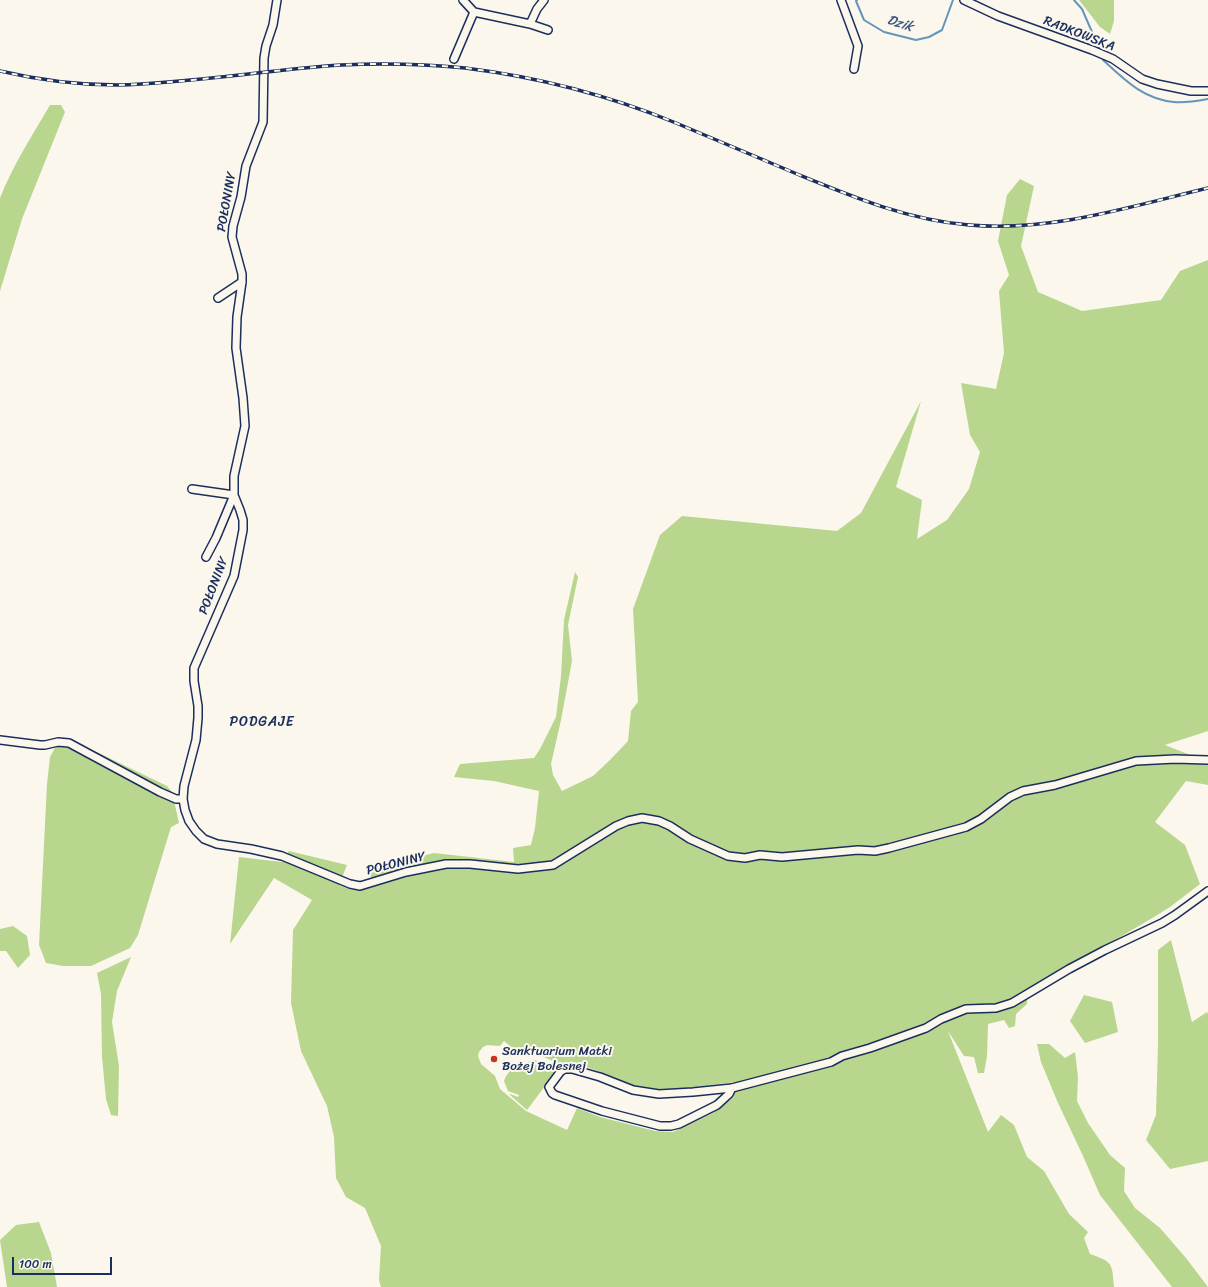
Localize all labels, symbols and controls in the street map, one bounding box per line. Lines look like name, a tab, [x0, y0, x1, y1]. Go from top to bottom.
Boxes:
water label: Dzik	[885, 12, 915, 36]
street label: RADKOWSKA	[1041, 13, 1117, 55]
street label: POŁONINY	[214, 171, 240, 233]
street label: POŁONINY	[196, 555, 232, 617]
district label: PODGAJE	[229, 714, 295, 730]
street label: POŁONINY	[365, 849, 427, 879]
place label: Sanktuarium Matki Bożej Bolesnej	[502, 1044, 612, 1075]
marker: Sanktuarium Matki Bożej Bolesnej	[489, 1054, 499, 1064]
scale bar	[14, 1249, 114, 1275]
text: 100 m	[19, 1253, 52, 1275]

